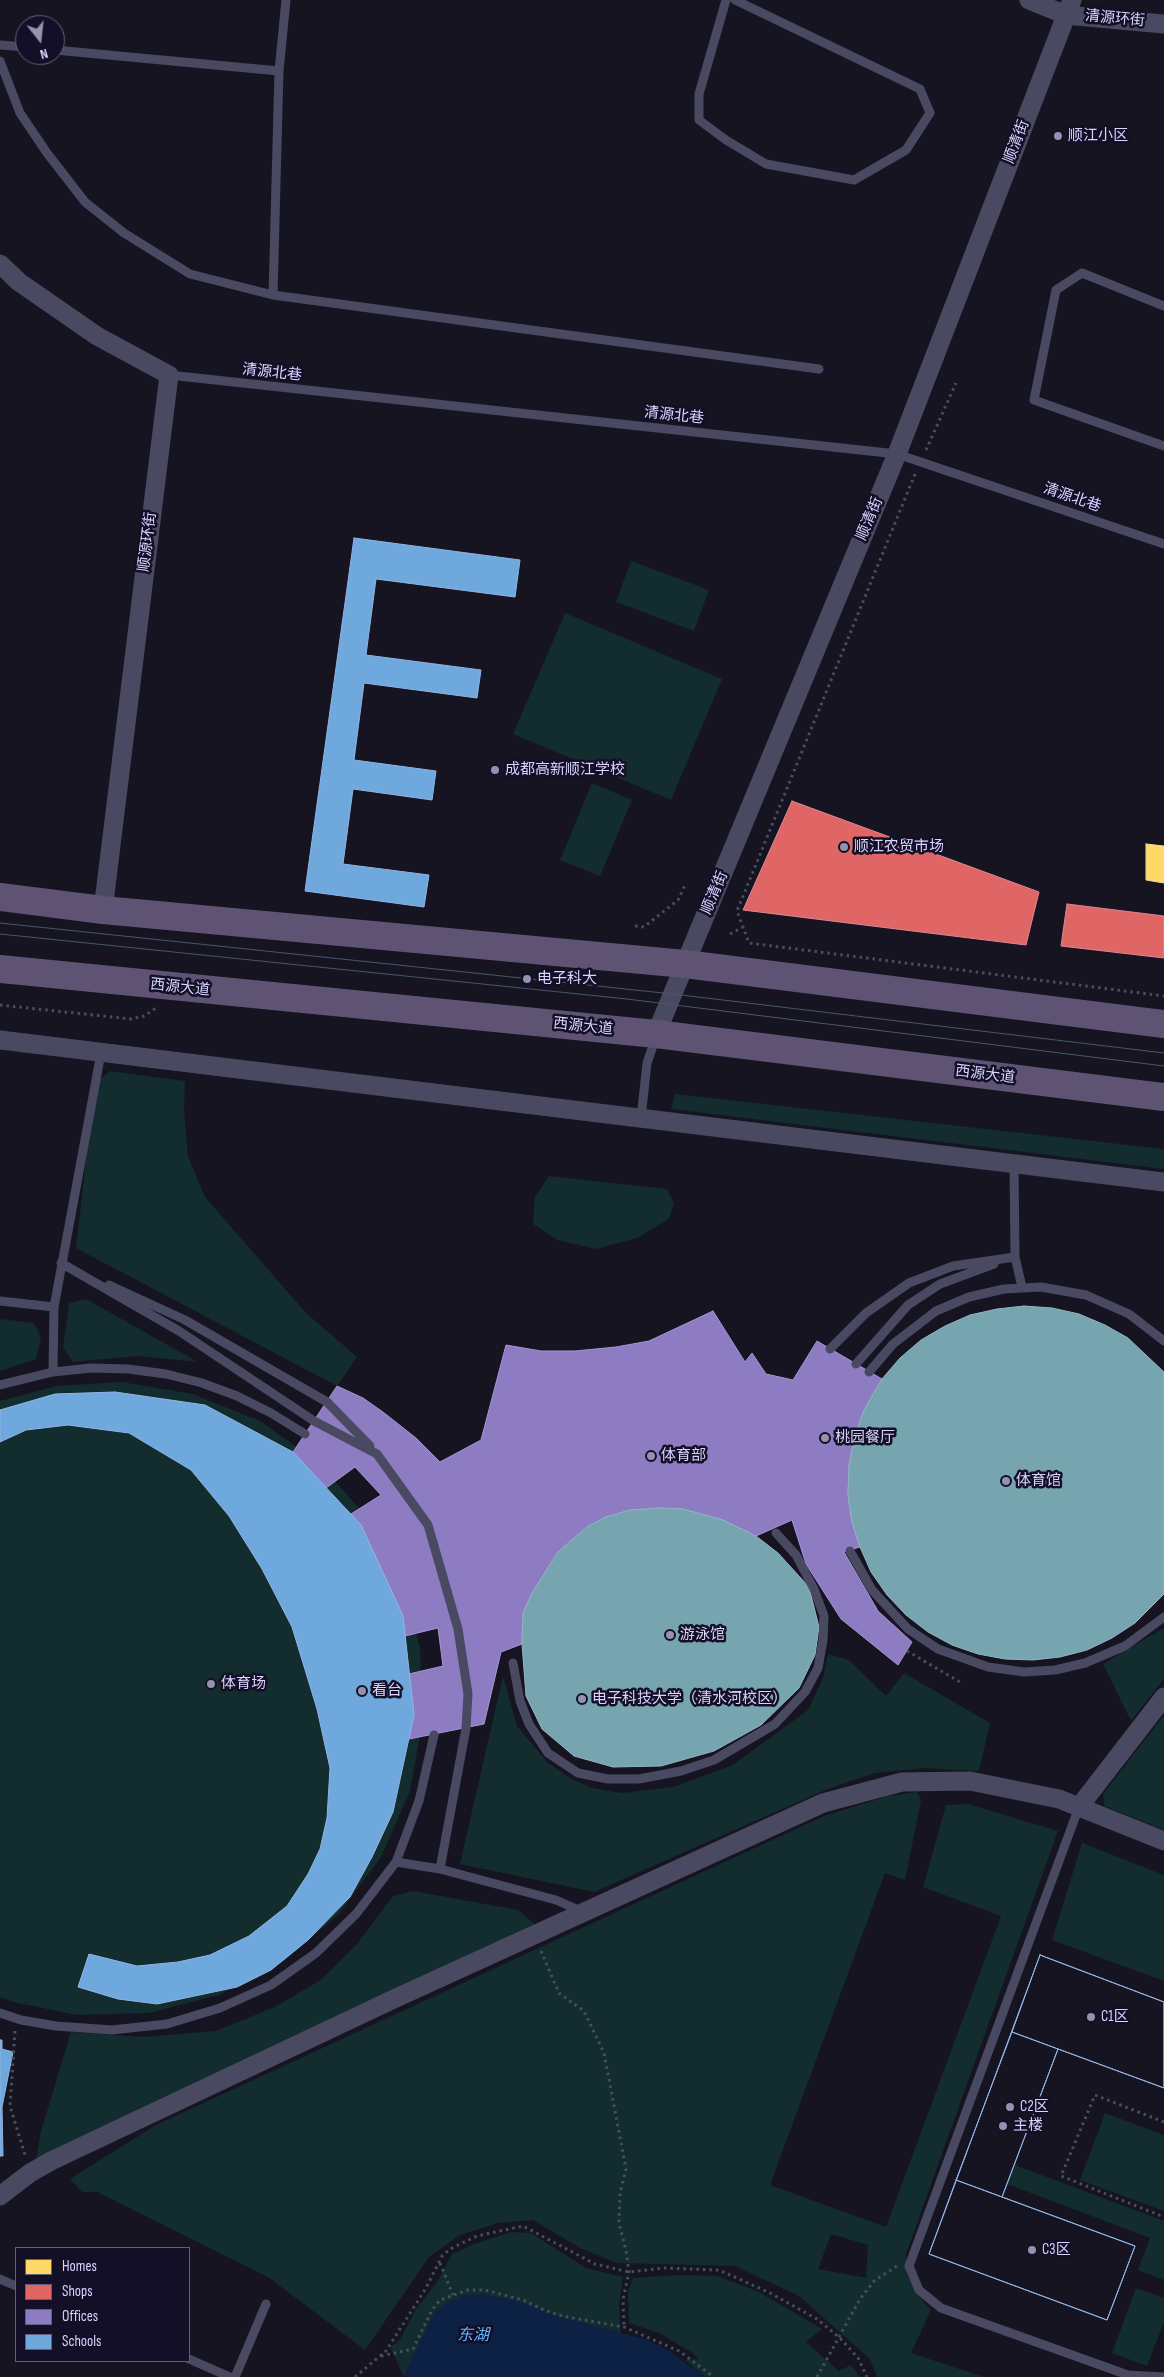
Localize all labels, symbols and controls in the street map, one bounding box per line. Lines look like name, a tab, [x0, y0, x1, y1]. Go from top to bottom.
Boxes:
street label: 清源环街	[1084, 7, 1146, 31]
north arrow	[15, 15, 65, 65]
text: N	[38, 45, 50, 63]
street label: 顺清街	[1001, 118, 1033, 166]
place label: 顺江小区	[1068, 127, 1128, 145]
marker: 顺江小区	[1052, 130, 1064, 142]
street label: 清源北巷	[241, 361, 303, 385]
street label: 清源北巷	[643, 404, 705, 428]
street label: 清源北巷	[1041, 480, 1103, 516]
street label: 顺清街	[853, 495, 887, 543]
street label: 顺源环街	[135, 511, 161, 573]
place label: 成都高新顺江学校	[505, 761, 625, 779]
marker: 成都高新顺江学校	[489, 764, 501, 776]
place label: 顺江农贸市场	[854, 838, 944, 856]
marker: 顺江农贸市场	[838, 841, 850, 853]
street label: 顺清街	[698, 869, 732, 917]
place label: 电子科大	[537, 970, 597, 988]
marker: 电子科大	[521, 973, 533, 985]
street label: 西源大道	[149, 976, 211, 1000]
street label: 西源大道	[552, 1015, 614, 1039]
street label: 西源大道	[954, 1062, 1016, 1088]
place label: 桃园餐厅	[835, 1429, 895, 1447]
marker: 桃园餐厅	[819, 1432, 831, 1444]
place label: 体育部	[661, 1447, 706, 1465]
marker: 体育部	[645, 1450, 657, 1462]
place label: 体育馆	[1016, 1472, 1061, 1490]
marker: 体育馆	[1000, 1475, 1012, 1487]
place label: 游泳馆	[680, 1626, 725, 1644]
marker: 游泳馆	[664, 1629, 676, 1641]
place label: 体育场	[221, 1675, 266, 1693]
marker: 体育场	[205, 1678, 217, 1690]
place label: 看台	[372, 1682, 402, 1700]
marker: 看台	[356, 1685, 368, 1697]
place label: 电子科技大学（清水河校区）	[592, 1690, 787, 1708]
marker: 电子科技大学（清水河校区）	[576, 1693, 588, 1705]
place label: C1区	[1101, 2008, 1129, 2026]
marker: C1区	[1085, 2011, 1097, 2023]
place label: C2区	[1020, 2098, 1049, 2116]
marker: C2区	[1004, 2101, 1016, 2113]
place label: 主楼	[1013, 2117, 1043, 2135]
marker: 主楼	[997, 2120, 1009, 2132]
place label: C3区	[1042, 2241, 1071, 2259]
marker: C3区	[1026, 2244, 1038, 2256]
legend	[15, 2247, 190, 2362]
text: Homes	[62, 2257, 97, 2276]
text: Shops	[62, 2282, 93, 2301]
text: Offices	[62, 2307, 98, 2326]
water label: 东湖	[457, 2326, 489, 2346]
text: Schools	[62, 2332, 101, 2351]

